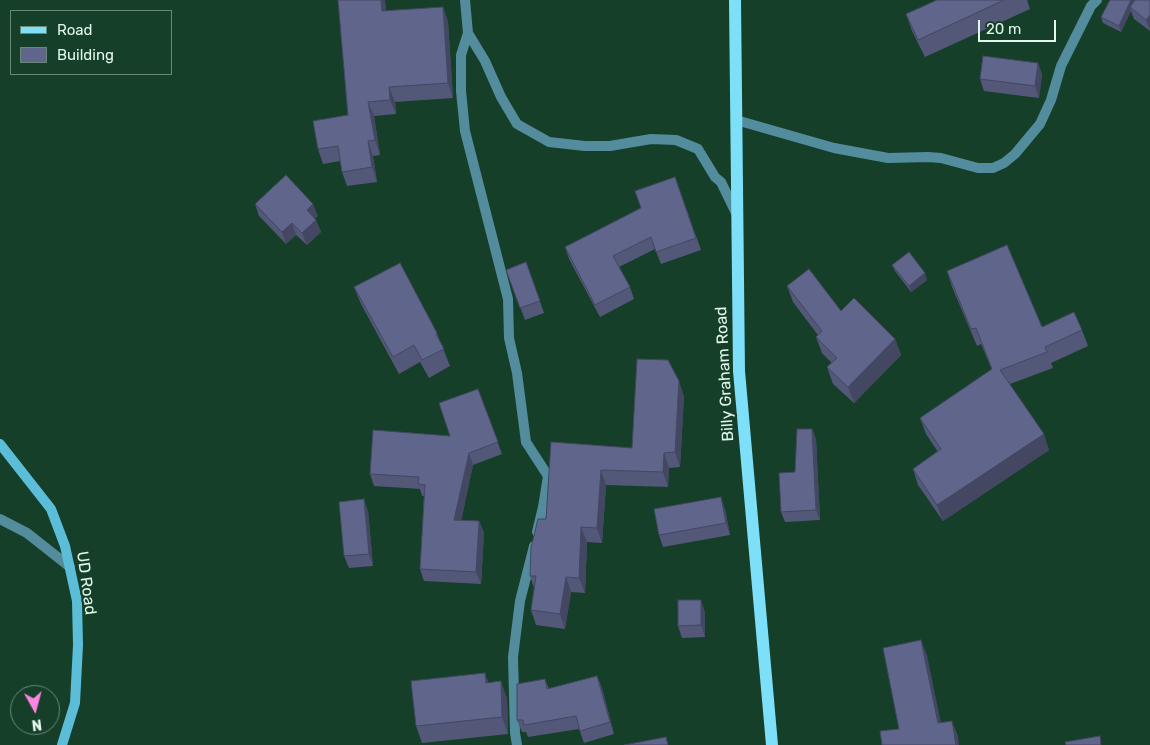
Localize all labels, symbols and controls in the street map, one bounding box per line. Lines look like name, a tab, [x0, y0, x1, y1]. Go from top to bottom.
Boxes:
legend	[10, 10, 172, 75]
scale bar	[980, 10, 1058, 42]
text: 20 m	[986, 20, 1021, 38]
text: Road	[57, 21, 93, 39]
text: Building	[57, 46, 114, 64]
street label: Billy Graham Road	[712, 306, 738, 442]
street label: UD Road	[72, 550, 100, 616]
north arrow	[10, 685, 60, 735]
text: N	[31, 715, 43, 733]

